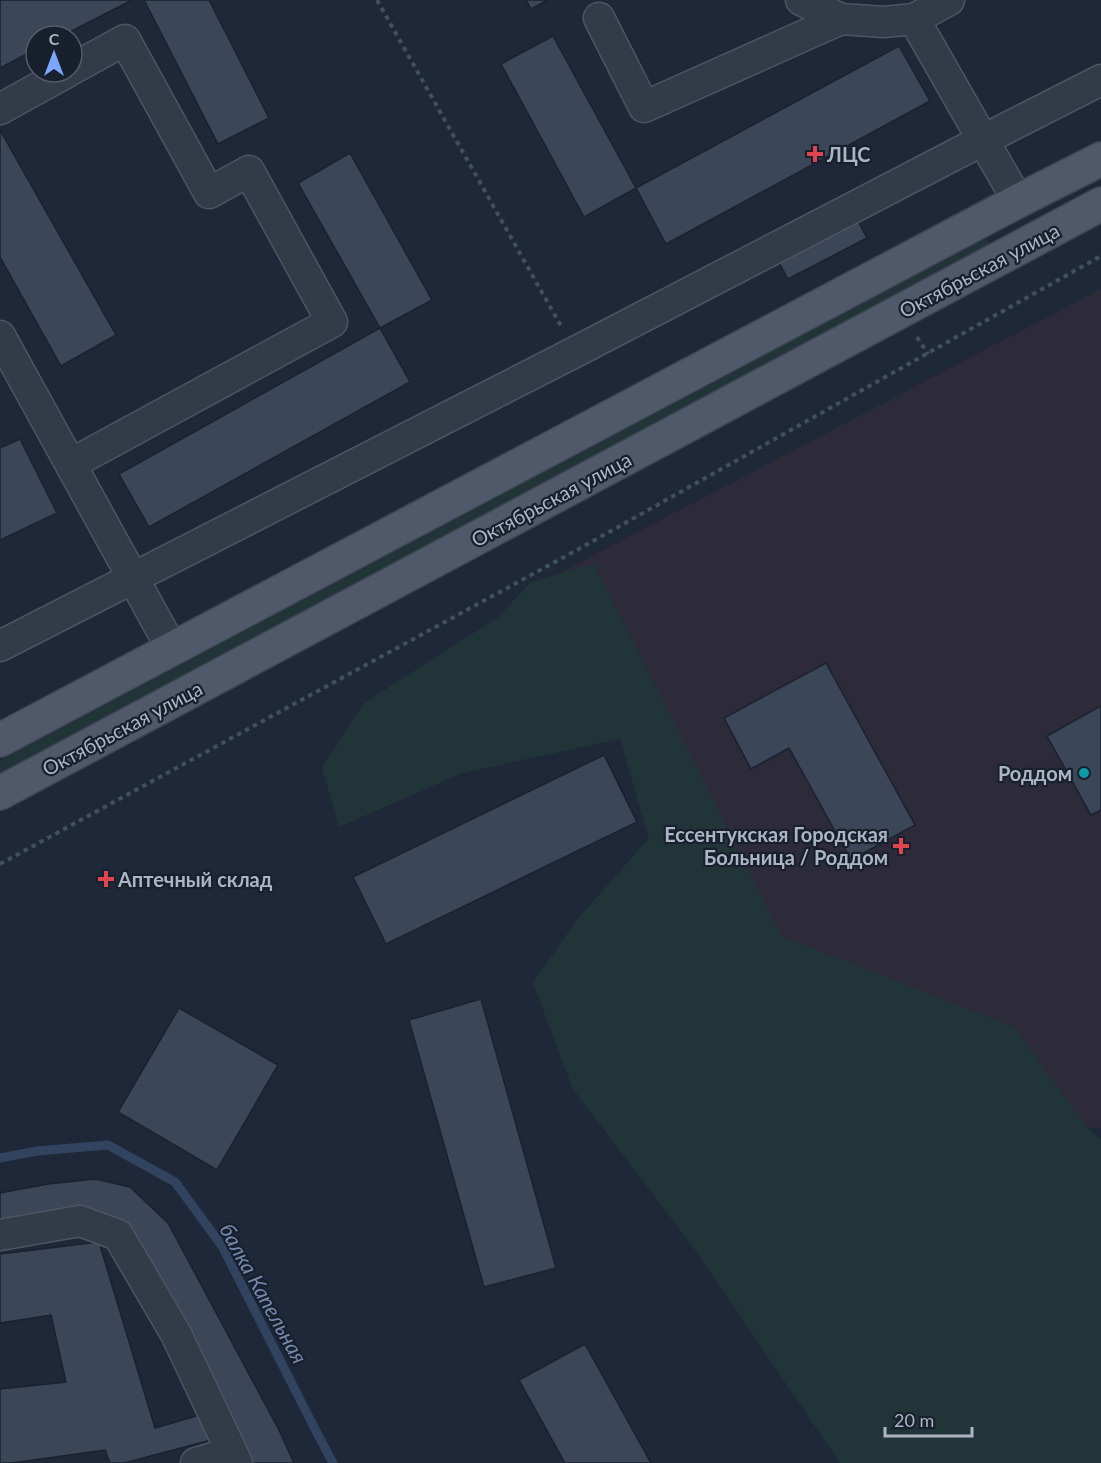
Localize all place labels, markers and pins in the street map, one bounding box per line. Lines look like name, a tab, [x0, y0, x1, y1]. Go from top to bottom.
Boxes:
place label: ЛЦС	[826, 142, 871, 166]
marker: ЛЦС	[808, 147, 822, 161]
place label: Роддом	[998, 761, 1072, 785]
marker: Роддом	[1077, 766, 1091, 780]
place label: Ессентукская Городская Больница / Роддом	[664, 822, 888, 869]
marker: Ессентукская Городская Больница / Роддом	[892, 837, 910, 855]
place label: Аптечный склад	[117, 867, 273, 891]
marker: Аптечный склад	[99, 872, 113, 886]

